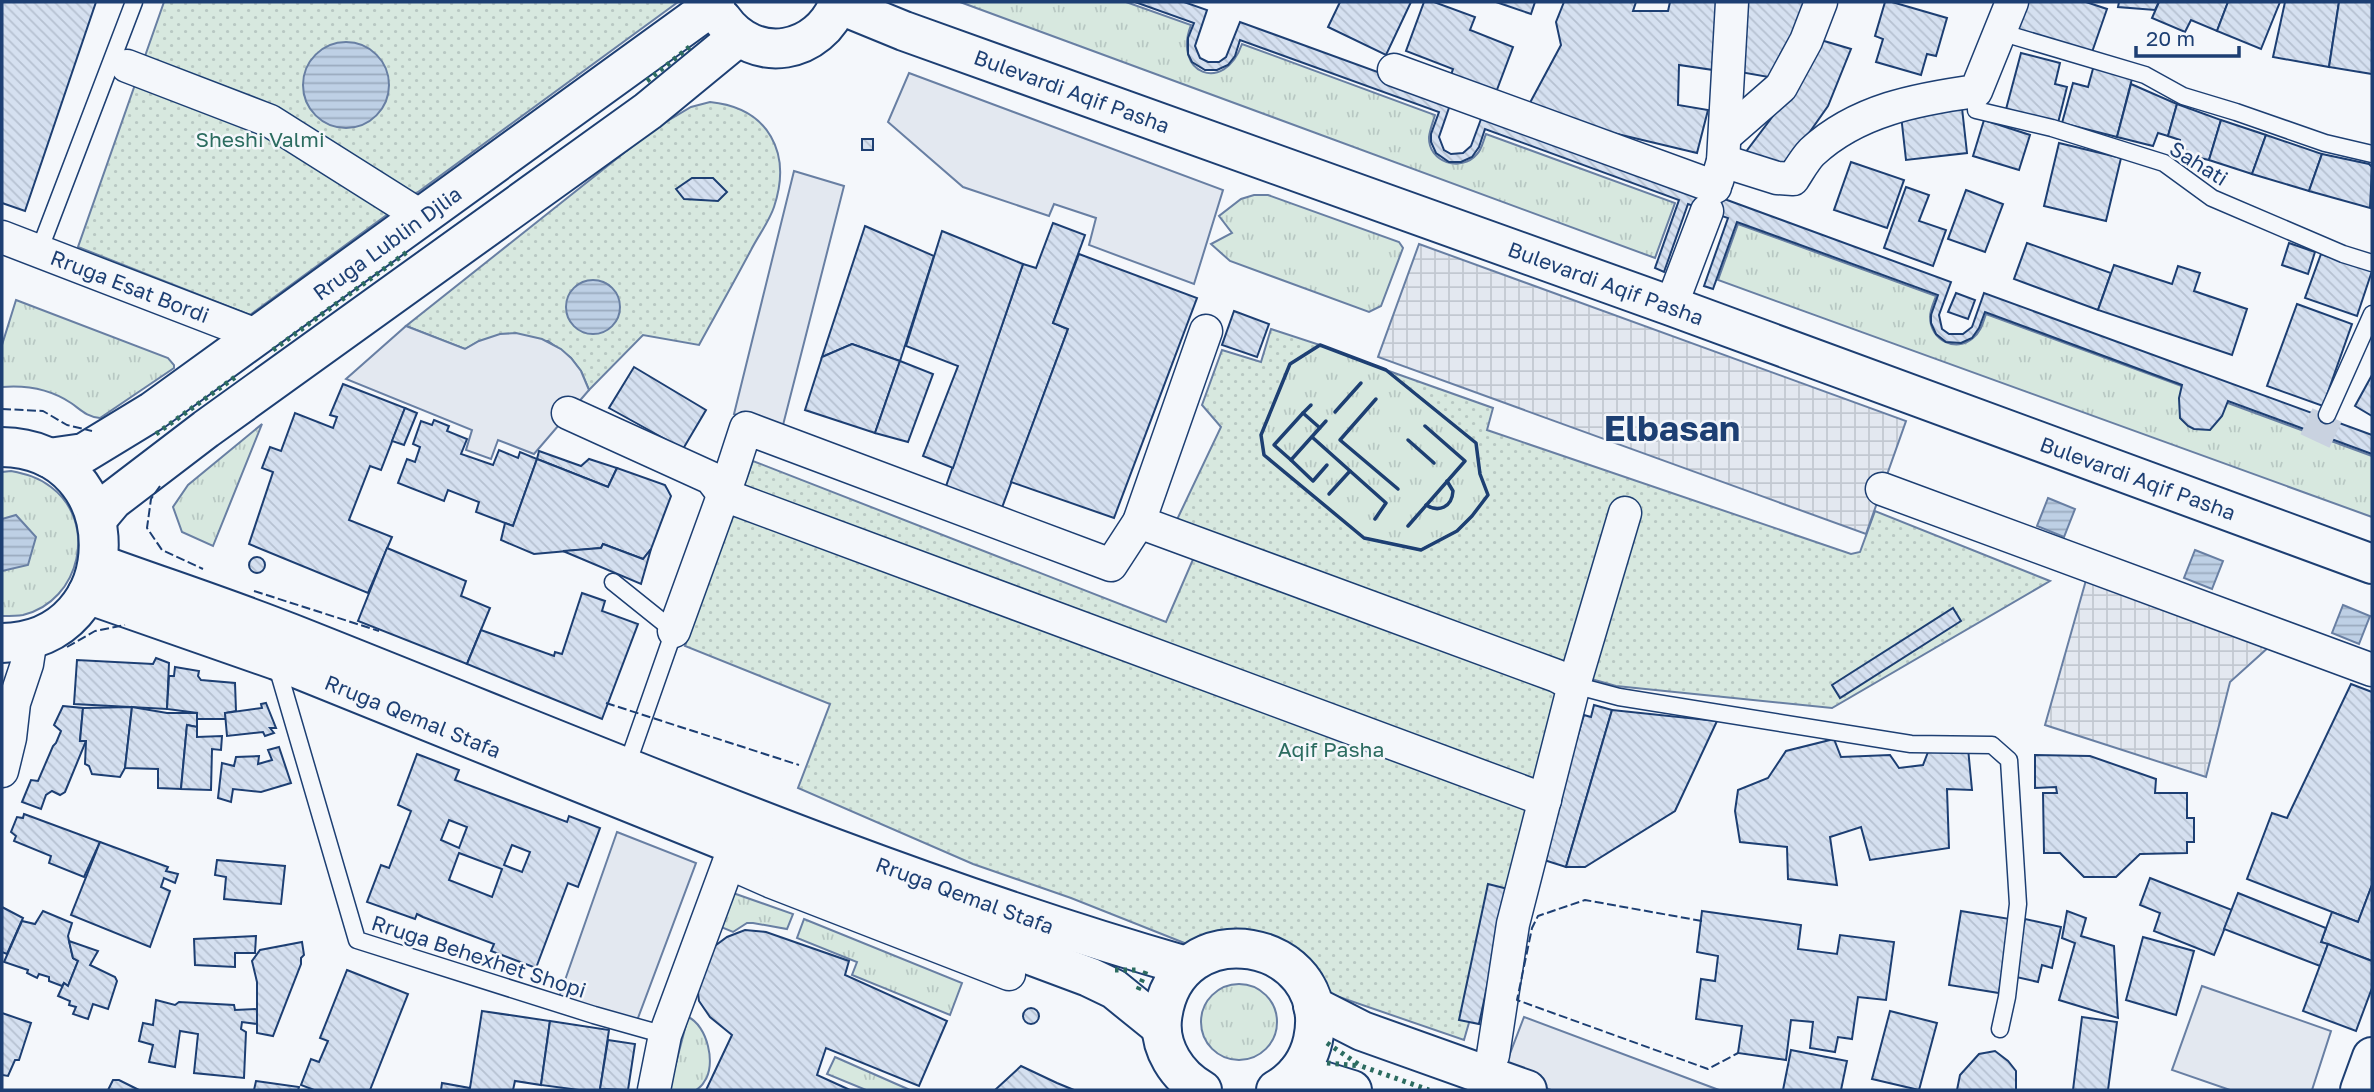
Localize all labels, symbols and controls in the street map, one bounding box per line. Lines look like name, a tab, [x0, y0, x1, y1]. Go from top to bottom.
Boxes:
scale bar	[2136, 14, 2239, 58]
text: 20 m	[2146, 25, 2195, 51]
street label: Bulevardi Aqif Pasha	[971, 43, 1173, 139]
park label: Sheshi Valmi	[195, 126, 325, 152]
street label: Sahati	[2165, 135, 2233, 191]
street label: Rruga Lublin Djlia	[308, 180, 466, 306]
street label: Bulevardi Aqif Pasha	[1505, 235, 1707, 331]
street label: Rruga Esat Bordi	[47, 244, 213, 328]
district label: Elbasan	[1604, 407, 1740, 449]
street label: Bulevardi Aqif Pasha	[2037, 430, 2239, 526]
street label: Rruga Qemal Stafa	[321, 669, 505, 763]
park label: Aqif Pasha	[1278, 736, 1384, 762]
street label: Rruga Qemal Stafa	[872, 851, 1058, 939]
street label: Rruga Behexhet Shopi	[368, 909, 590, 1003]

